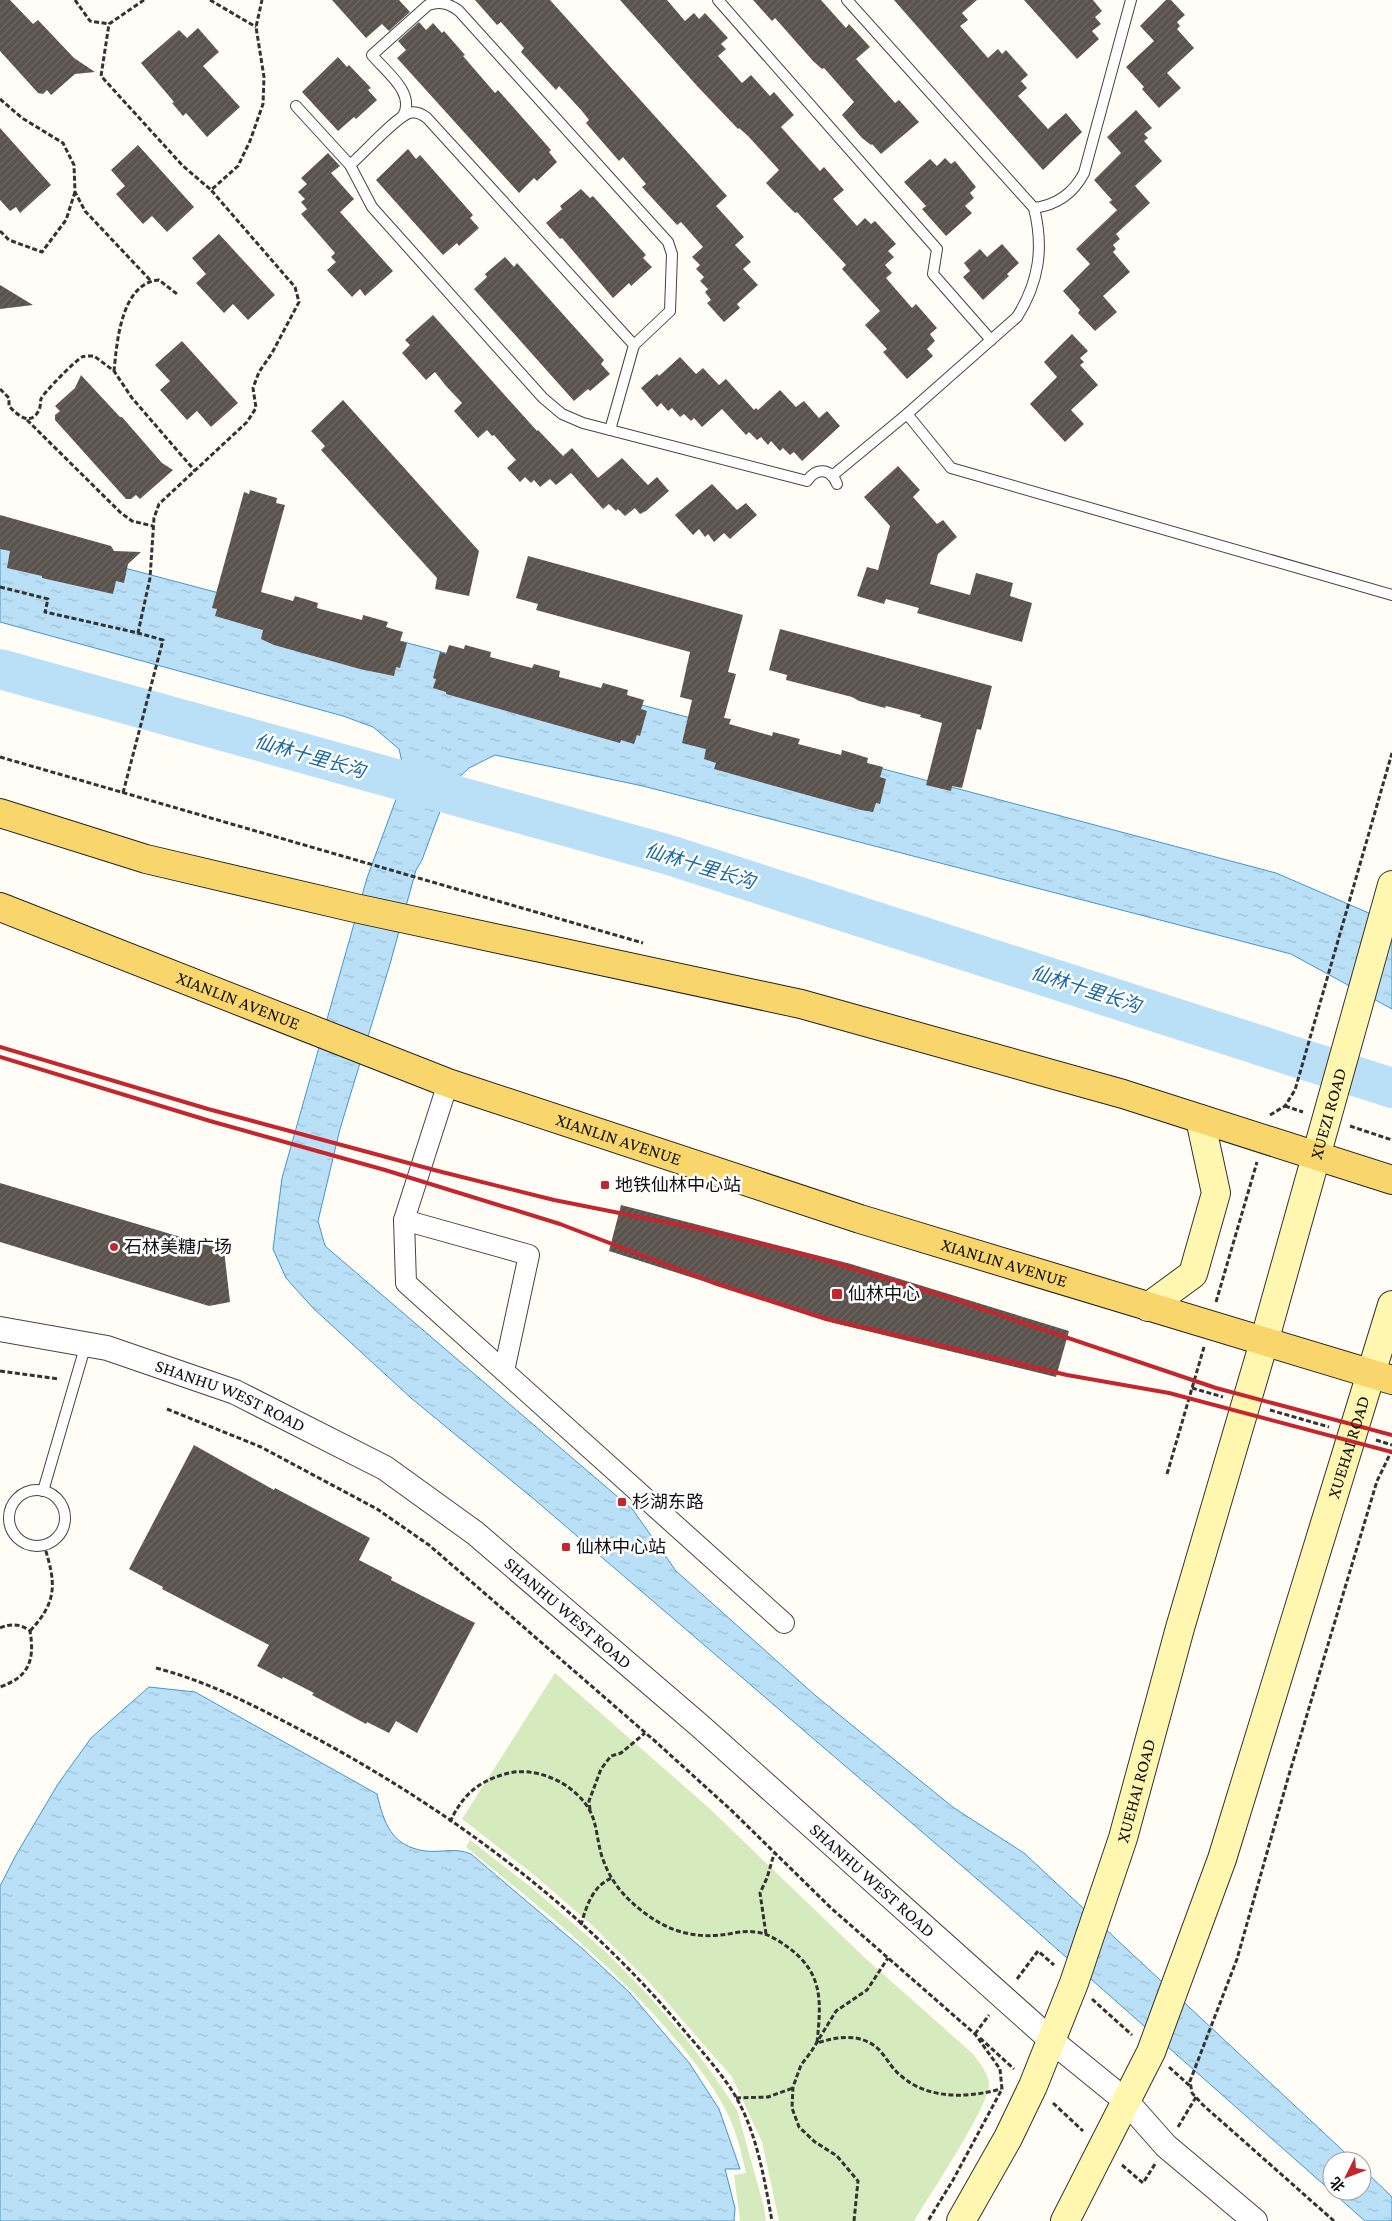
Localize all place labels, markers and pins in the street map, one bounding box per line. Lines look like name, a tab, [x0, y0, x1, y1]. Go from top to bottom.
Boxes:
place label: 地铁仙林中心站	[615, 1175, 741, 1195]
marker: 地铁仙林中心站	[599, 1179, 611, 1191]
place label: 石林美糖广场	[124, 1237, 232, 1257]
marker: 石林美糖广场	[108, 1241, 120, 1253]
place label: 仙林中心	[848, 1284, 920, 1304]
marker: 仙林中心	[830, 1287, 844, 1301]
place label: 杉湖东路	[632, 1492, 704, 1512]
marker: 杉湖东路	[616, 1496, 628, 1508]
place label: 仙林中心站	[576, 1537, 666, 1557]
marker: 仙林中心站	[560, 1541, 572, 1553]

